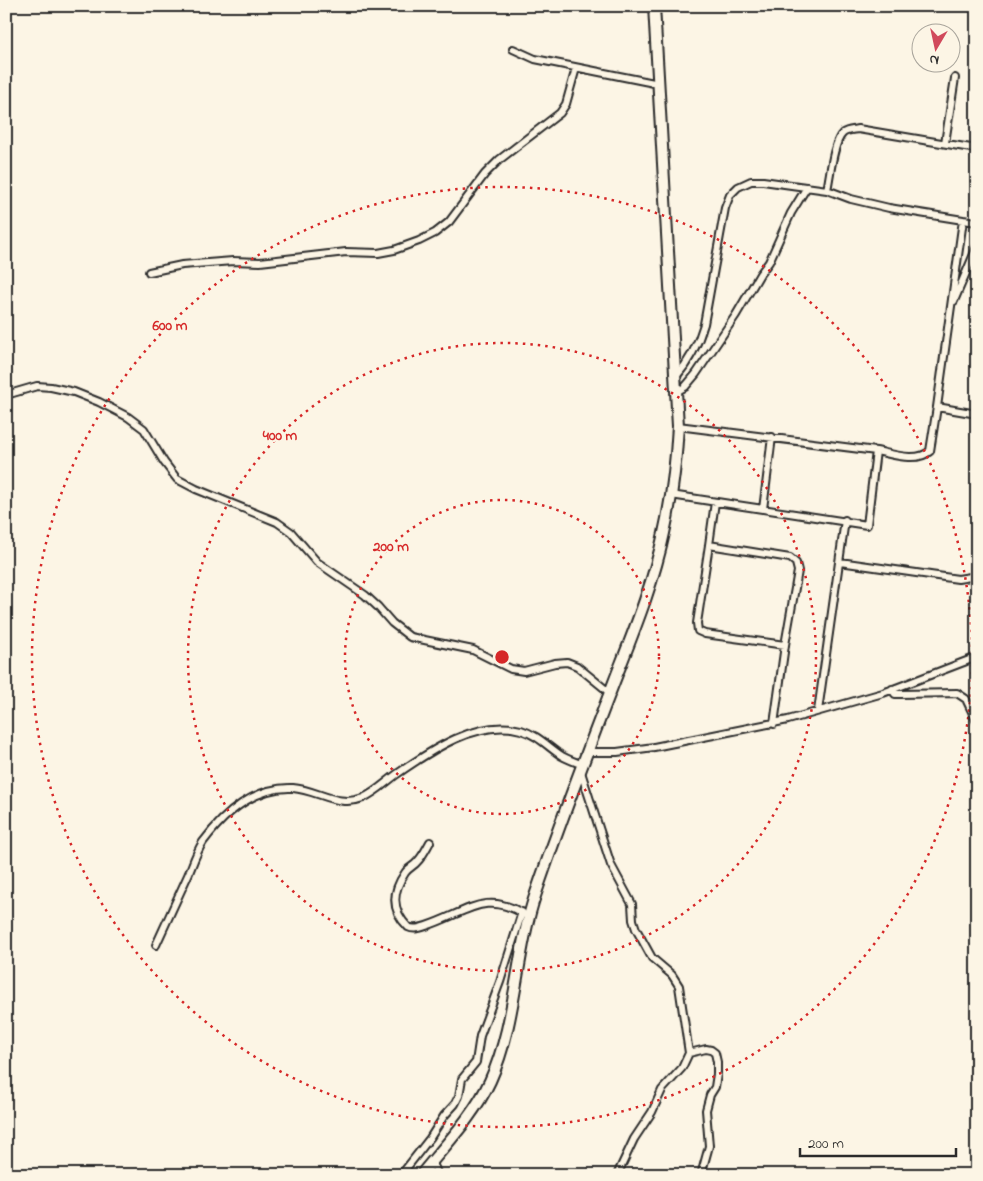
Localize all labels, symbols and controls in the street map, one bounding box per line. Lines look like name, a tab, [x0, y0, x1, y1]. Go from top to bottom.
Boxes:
north arrow	[910, 22, 960, 72]
text: N	[928, 48, 941, 70]
text: 600 m	[152, 315, 188, 337]
text: 400 m	[262, 425, 298, 447]
text: 200 m	[372, 536, 409, 558]
centre of rings	[493, 648, 511, 666]
scale bar	[800, 1126, 957, 1158]
text: 200 m	[808, 1133, 844, 1155]

